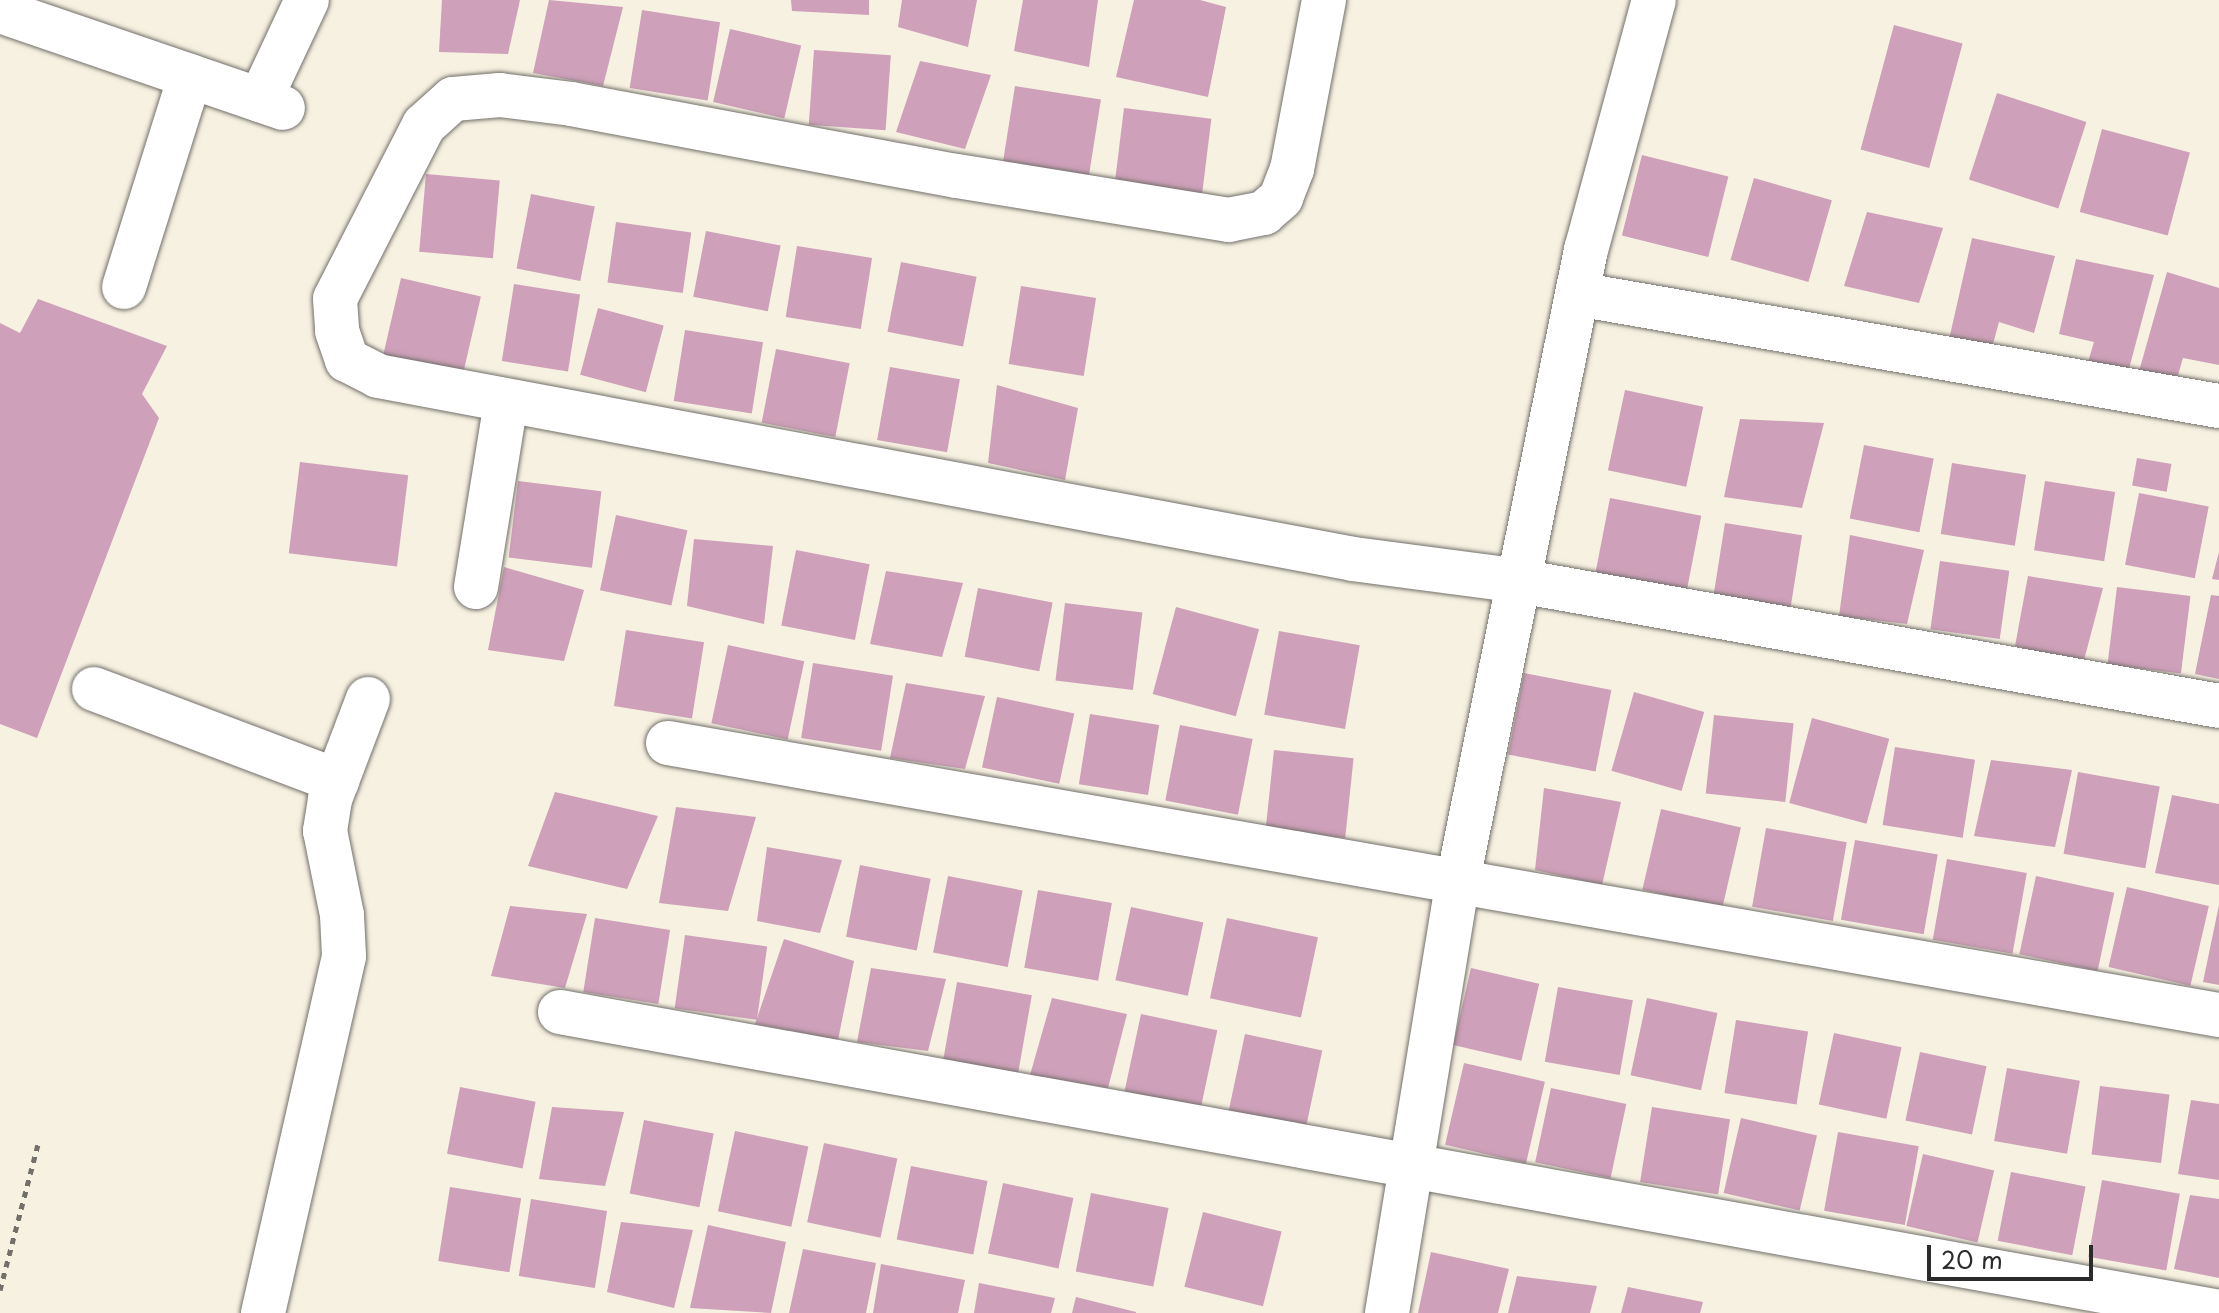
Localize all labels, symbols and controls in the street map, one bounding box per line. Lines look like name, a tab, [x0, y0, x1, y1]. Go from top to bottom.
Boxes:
scale bar	[1931, 1229, 2097, 1279]
text: 20 m	[1941, 1241, 2003, 1277]

